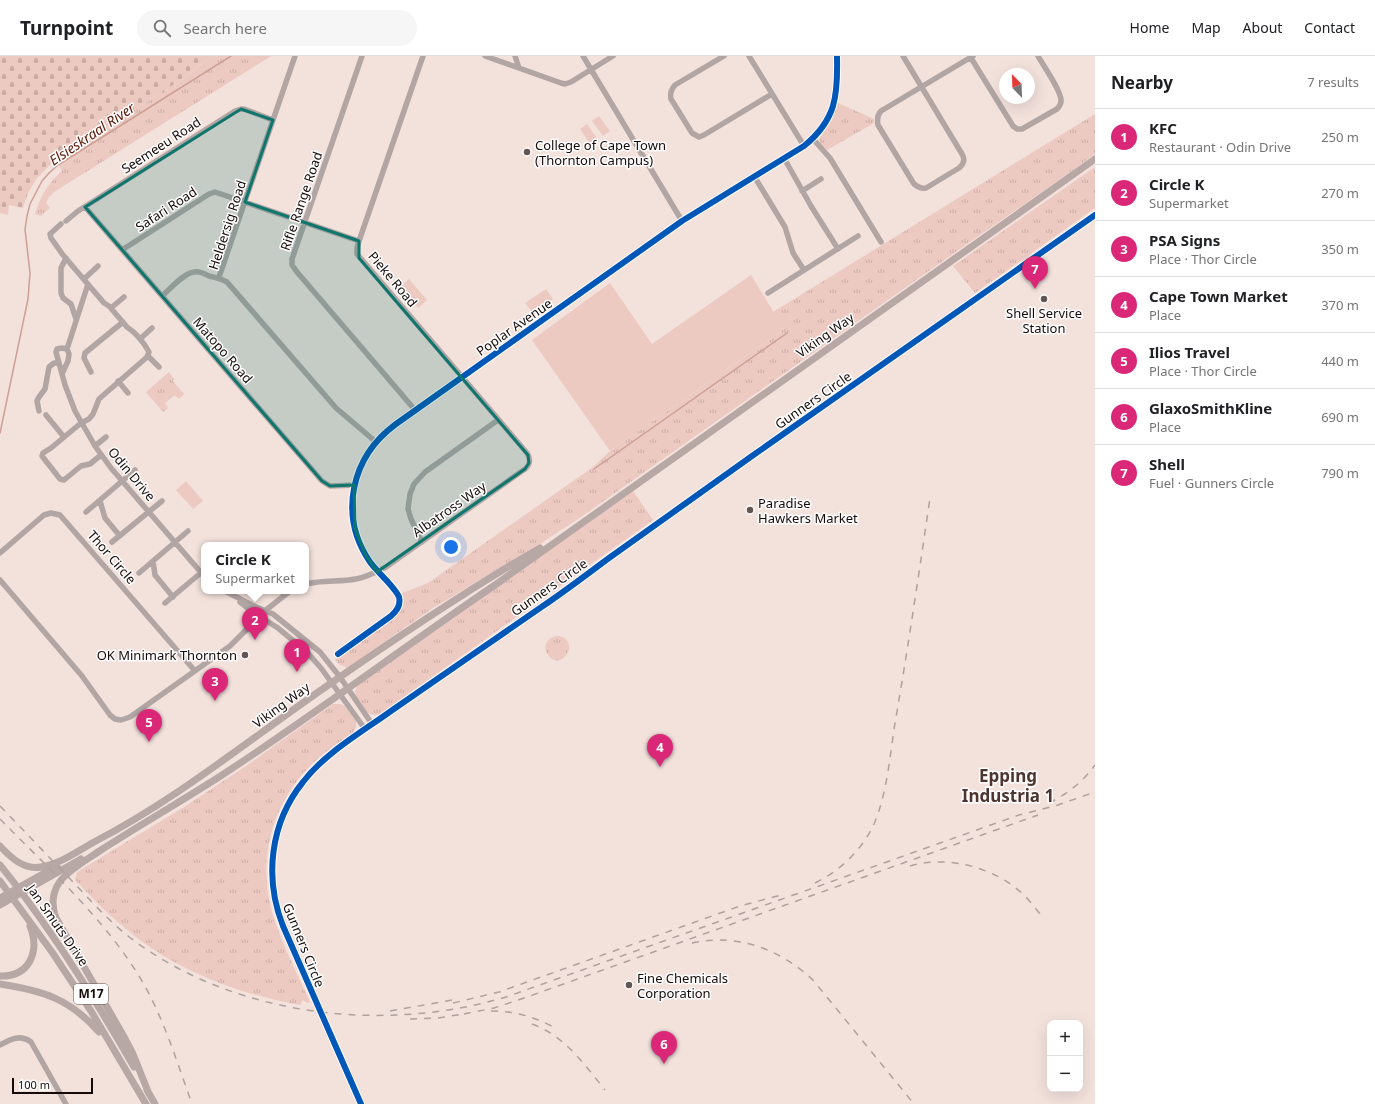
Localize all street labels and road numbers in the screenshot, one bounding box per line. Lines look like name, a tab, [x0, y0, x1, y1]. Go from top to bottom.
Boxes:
street label: Seemeeu Road	[118, 113, 204, 177]
street label: Rifle Range Road	[276, 149, 326, 253]
street label: Heldersig Road	[204, 178, 250, 272]
street label: Safari Road	[132, 183, 200, 235]
street label: Pieke Road	[364, 247, 422, 311]
street label: Poplar Avenue	[472, 294, 556, 360]
street label: Viking Way	[793, 308, 858, 361]
street label: Matopo Road	[189, 313, 257, 387]
street label: Gunners Circle	[771, 367, 855, 433]
street label: Odin Drive	[104, 443, 160, 505]
street label: Albatross Way	[409, 477, 490, 541]
street label: Thor Circle	[84, 526, 140, 588]
street label: Gunners Circle	[507, 554, 591, 620]
street label: Viking Way	[249, 678, 314, 732]
street label: Jan Smuts Drive	[22, 879, 93, 969]
street label: Gunners Circle	[279, 900, 329, 990]
road number: M17	[74, 984, 108, 1004]

